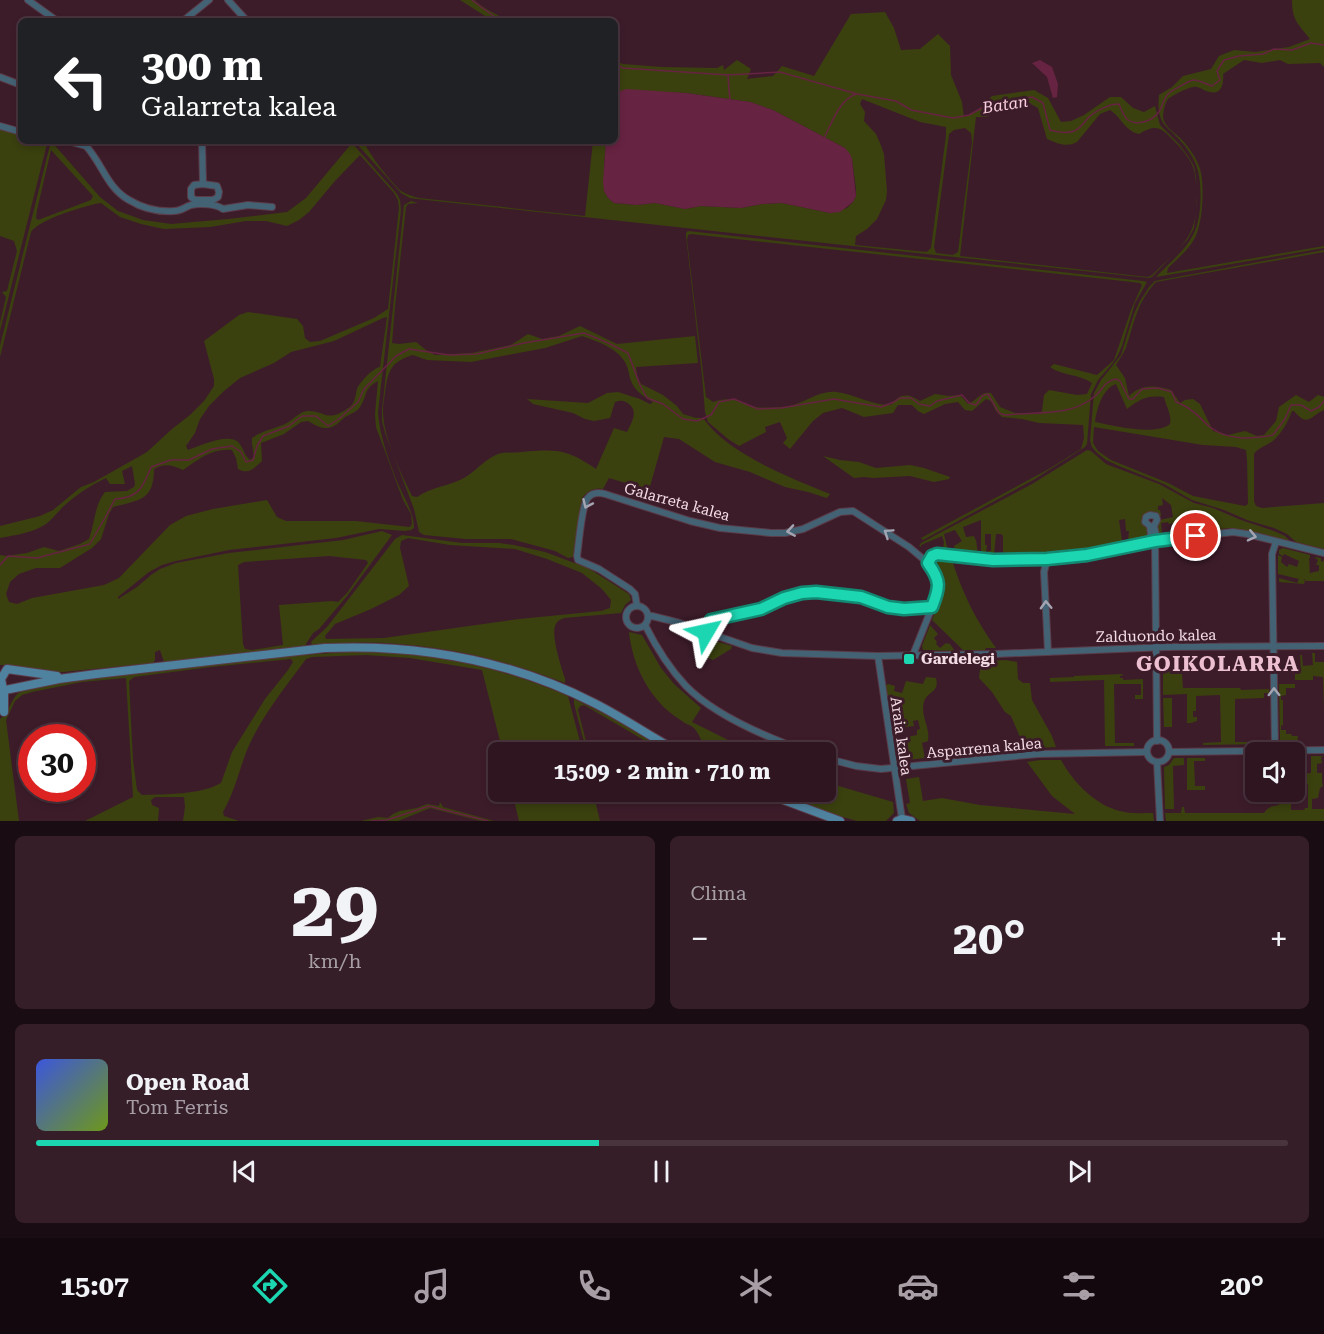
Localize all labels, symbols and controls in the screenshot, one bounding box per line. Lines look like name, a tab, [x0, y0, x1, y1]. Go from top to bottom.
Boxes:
text: 300 m	[141, 41, 263, 90]
icon: left	[42, 42, 120, 120]
text: Galarreta kalea	[141, 91, 337, 123]
water label: Batan	[980, 92, 1029, 118]
street label: Galarreta kalea	[622, 479, 732, 525]
one-way arrow	[583, 498, 595, 509]
pin	[1170, 510, 1221, 561]
icon: arrive	[1179, 519, 1212, 552]
one-way arrow	[786, 524, 796, 537]
one-way arrow	[884, 529, 894, 541]
one-way arrow	[1247, 529, 1257, 542]
position arrow	[674, 600, 738, 664]
one-way arrow	[1039, 601, 1052, 610]
street label: Zalduondo kalea	[1095, 626, 1217, 646]
place label: Gardelegi	[921, 650, 995, 668]
marker: Gardelegi	[902, 652, 916, 666]
district label: GOIKOLARRA	[1136, 652, 1300, 676]
one-way arrow	[1268, 688, 1280, 697]
street label: Araia kalea	[887, 695, 915, 777]
speed limit sign: 30	[18, 724, 96, 802]
street label: Asparrena kalea	[926, 734, 1042, 762]
map controls	[1245, 742, 1305, 802]
button: sound	[1245, 742, 1305, 802]
text: 15:09 · 2 min · 710 m	[553, 759, 771, 784]
text: 29	[291, 864, 378, 955]
text: Clima	[691, 881, 746, 905]
text: 20°	[953, 912, 1026, 965]
text: −	[691, 919, 709, 958]
text: +	[1270, 919, 1288, 958]
text: km/h	[308, 949, 362, 973]
text: Open Road	[126, 1070, 249, 1095]
text: Tom Ferris	[126, 1095, 228, 1119]
icon: previous	[228, 1155, 261, 1188]
icon: pause	[645, 1155, 678, 1188]
icon: next	[1063, 1155, 1096, 1188]
icon: directions	[249, 1265, 291, 1307]
icon: music	[411, 1265, 453, 1307]
icon: phone	[573, 1265, 615, 1307]
icon: climate	[735, 1265, 777, 1307]
icon: car	[897, 1265, 939, 1307]
icon: filters	[1058, 1265, 1100, 1307]
text: 15:07	[60, 1270, 129, 1302]
text: 20°	[1220, 1270, 1264, 1302]

